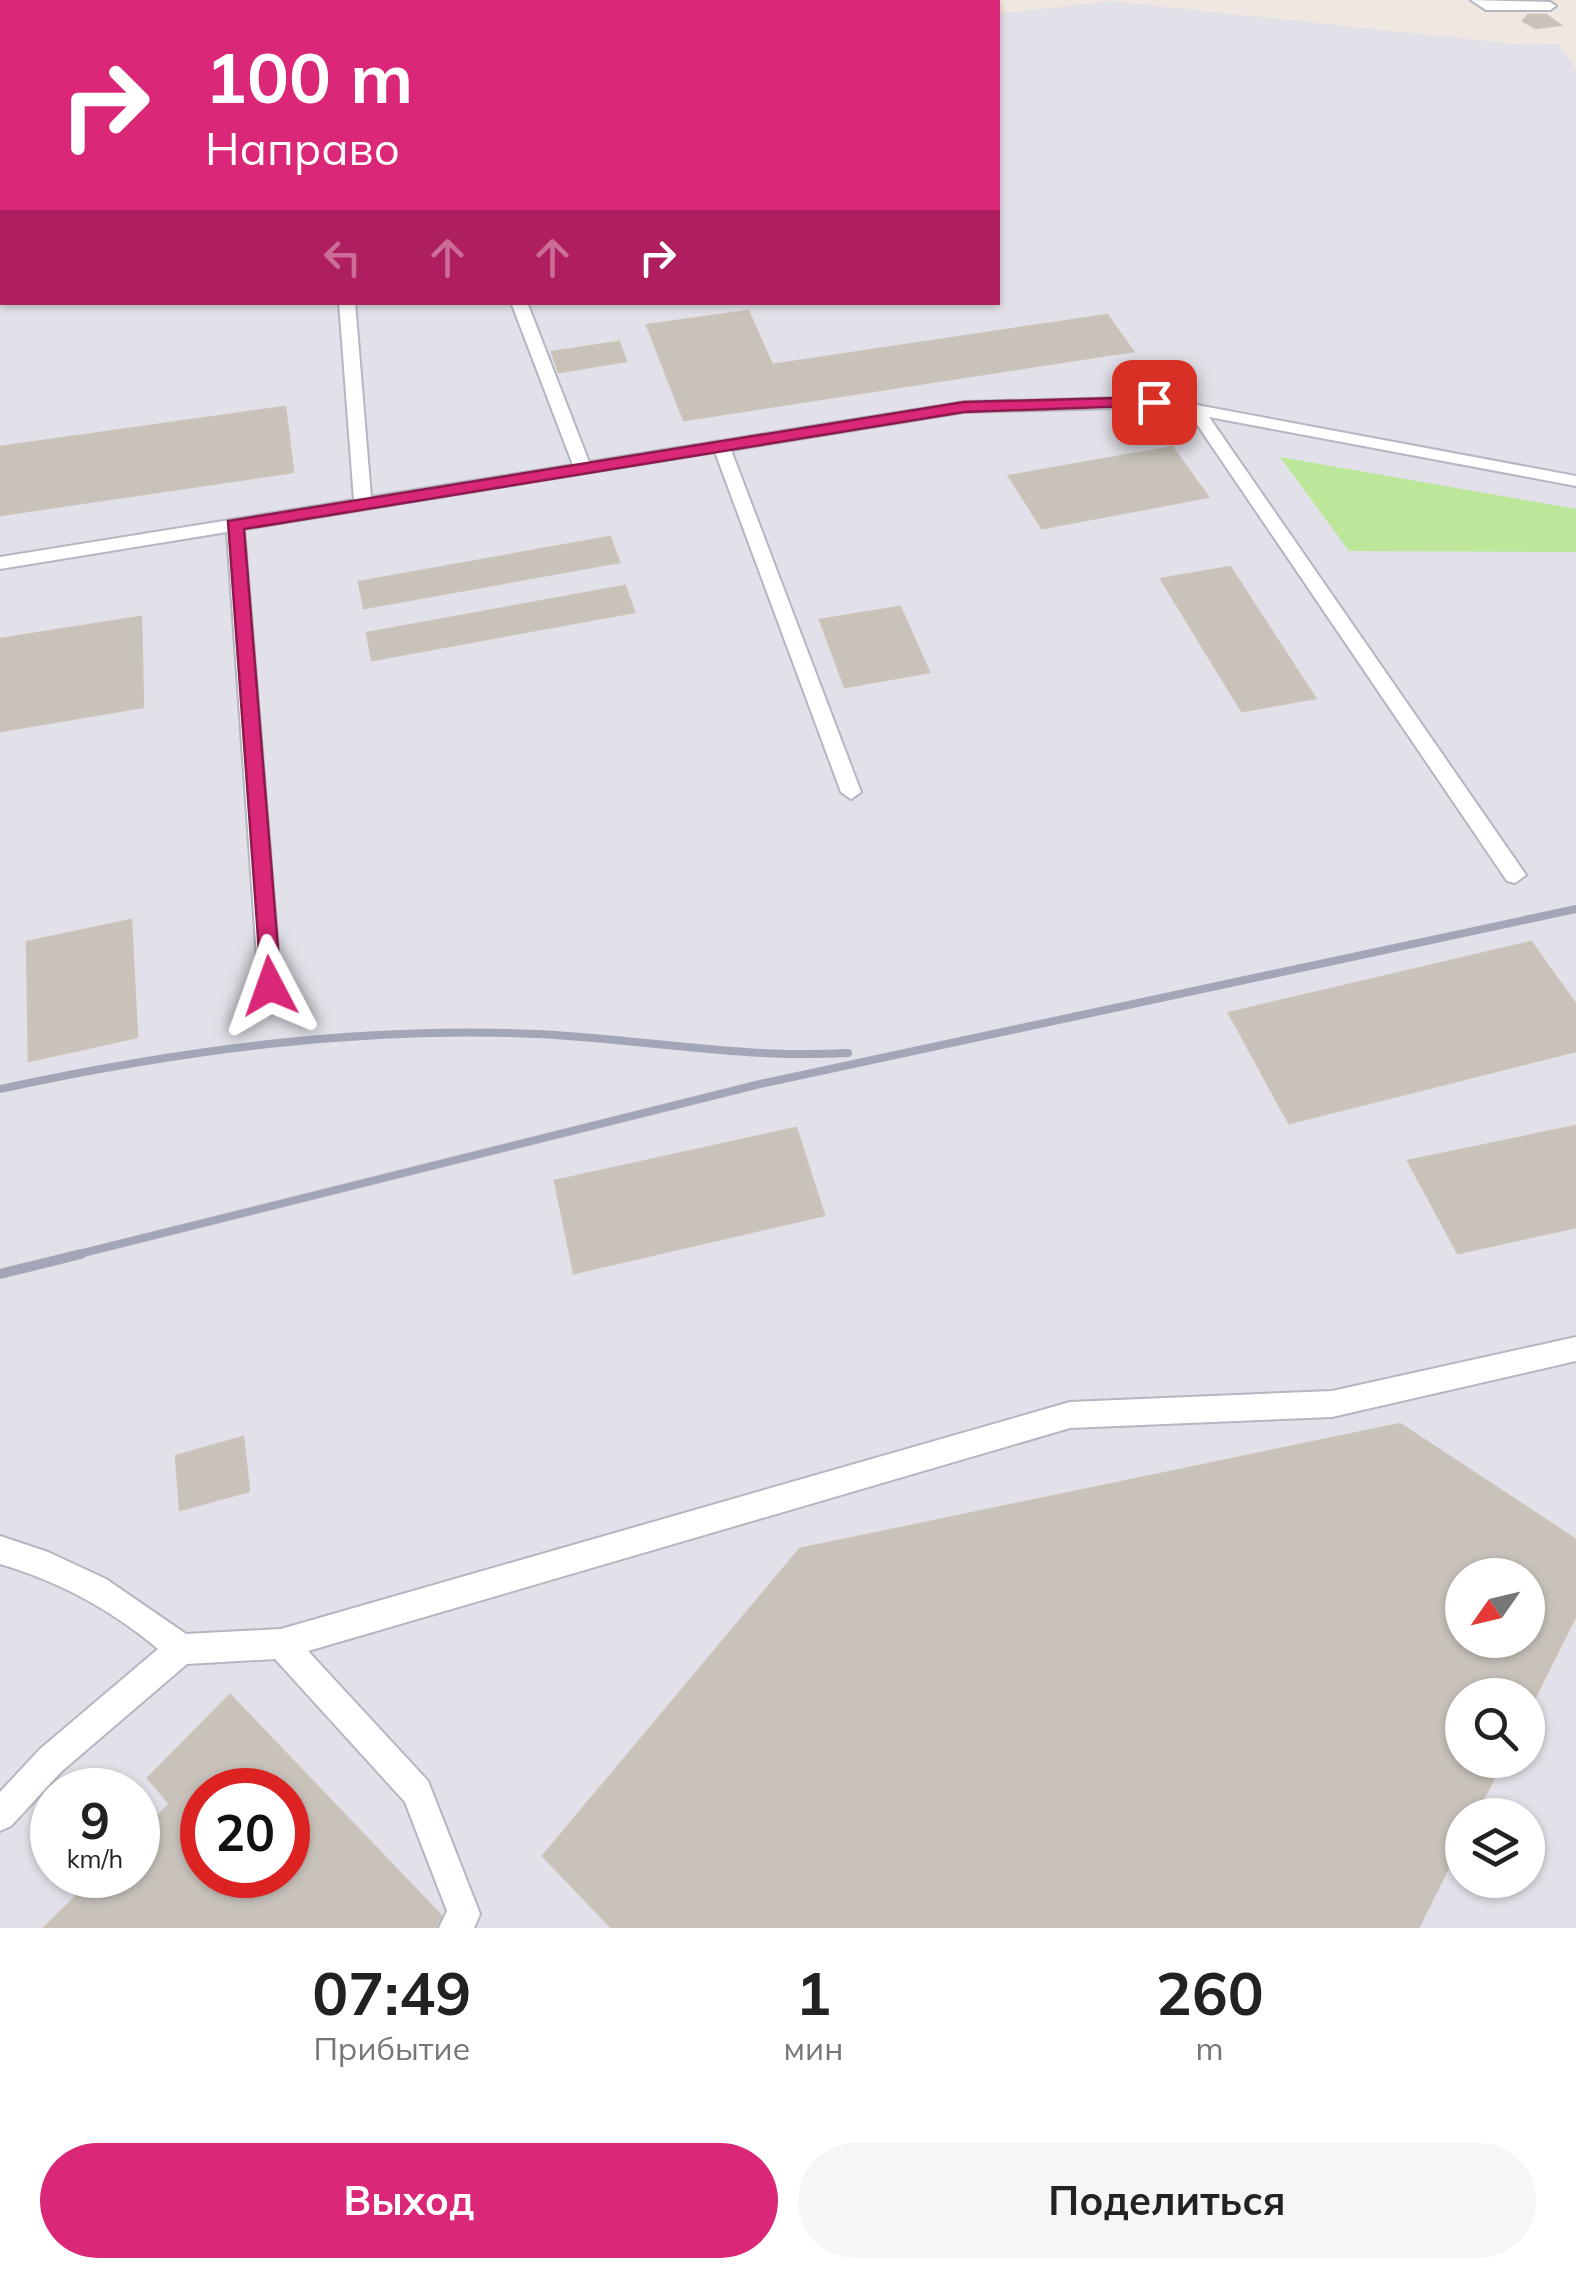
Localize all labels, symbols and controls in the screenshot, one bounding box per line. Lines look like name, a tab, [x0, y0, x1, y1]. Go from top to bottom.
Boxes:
text: 100 m	[205, 33, 413, 121]
icon: right	[40, 40, 170, 170]
text: Направо	[205, 120, 400, 176]
icon: left	[315, 230, 370, 285]
icon: ahead	[420, 230, 475, 285]
icon: ahead	[525, 230, 580, 285]
icon: right	[630, 230, 685, 285]
pin	[1112, 360, 1197, 445]
icon: arrive	[1127, 375, 1182, 430]
position arrow	[218, 934, 322, 1038]
north arrow	[1445, 1558, 1545, 1658]
map controls	[1445, 1558, 1545, 1898]
button: search	[1445, 1678, 1545, 1778]
speed limit sign: 20	[180, 1768, 310, 1898]
text: 9	[80, 1789, 110, 1852]
button: layers	[1445, 1798, 1545, 1898]
text: km/h	[67, 1843, 123, 1874]
text: 07:49	[312, 1955, 471, 2030]
text: 1	[795, 1955, 831, 2030]
text: 260	[1156, 1955, 1264, 2030]
text: Прибытие	[313, 2028, 470, 2068]
text: мин	[784, 2028, 843, 2068]
text: m	[1196, 2028, 1224, 2068]
button: Выход	[40, 2143, 778, 2258]
button: Поделиться	[798, 2143, 1536, 2258]

